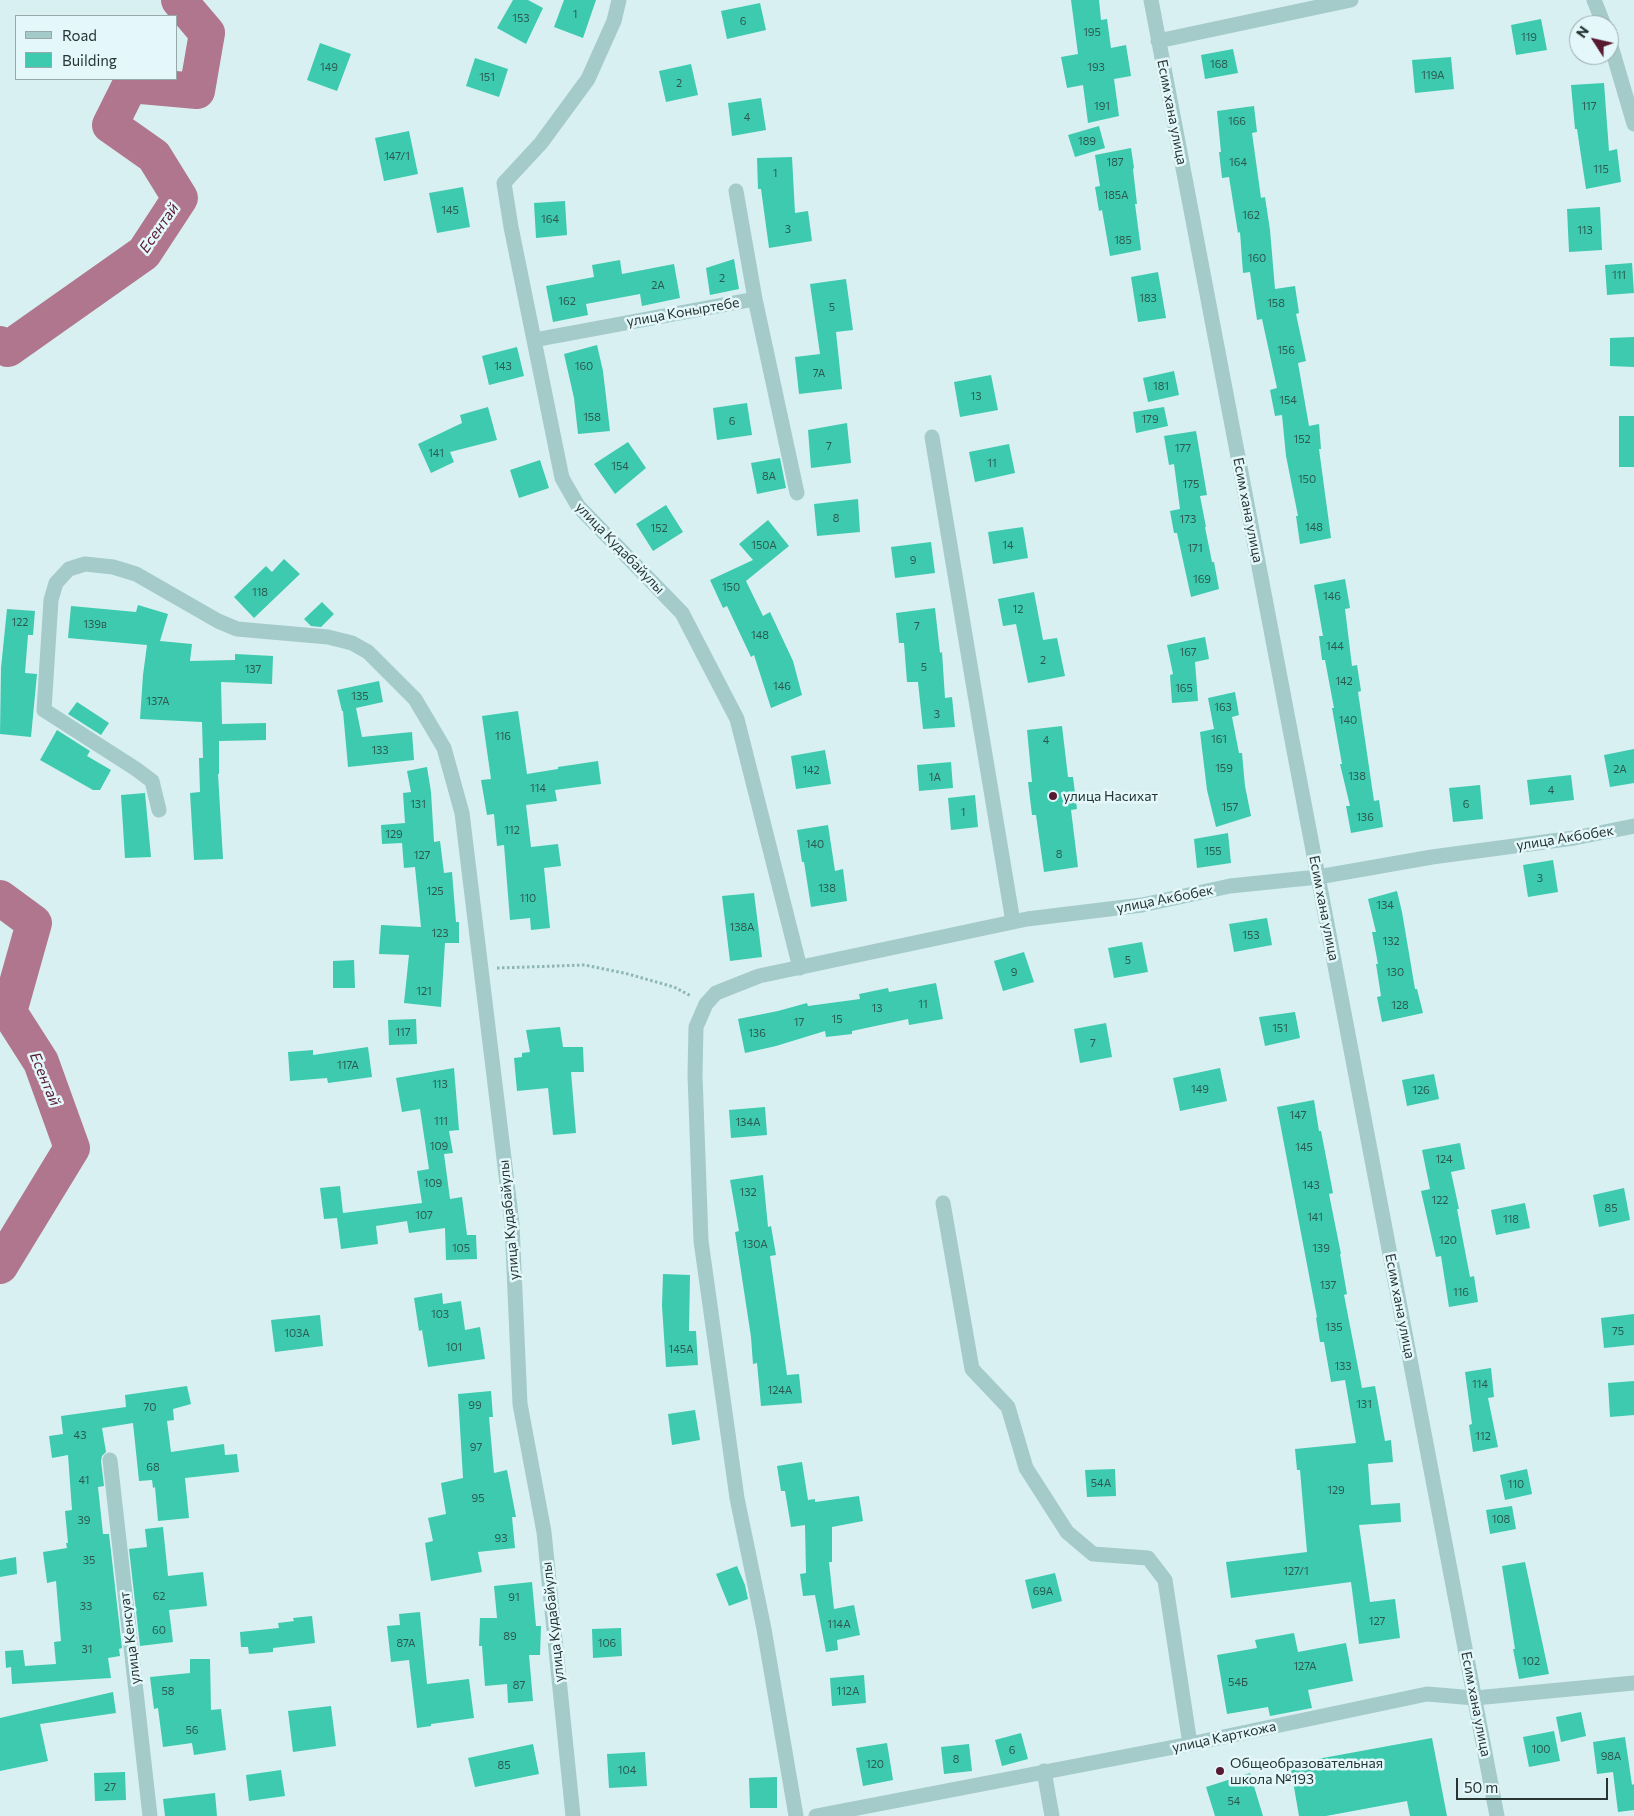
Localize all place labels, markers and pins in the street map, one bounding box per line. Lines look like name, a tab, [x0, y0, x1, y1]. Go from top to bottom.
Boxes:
place label: улица Насихат	[1063, 788, 1158, 804]
marker: улица Насихат	[1047, 790, 1059, 802]
place label: Общеобразовательная школа №193	[1230, 1755, 1383, 1788]
marker: Общеобразовательная школа №193	[1214, 1765, 1226, 1777]

